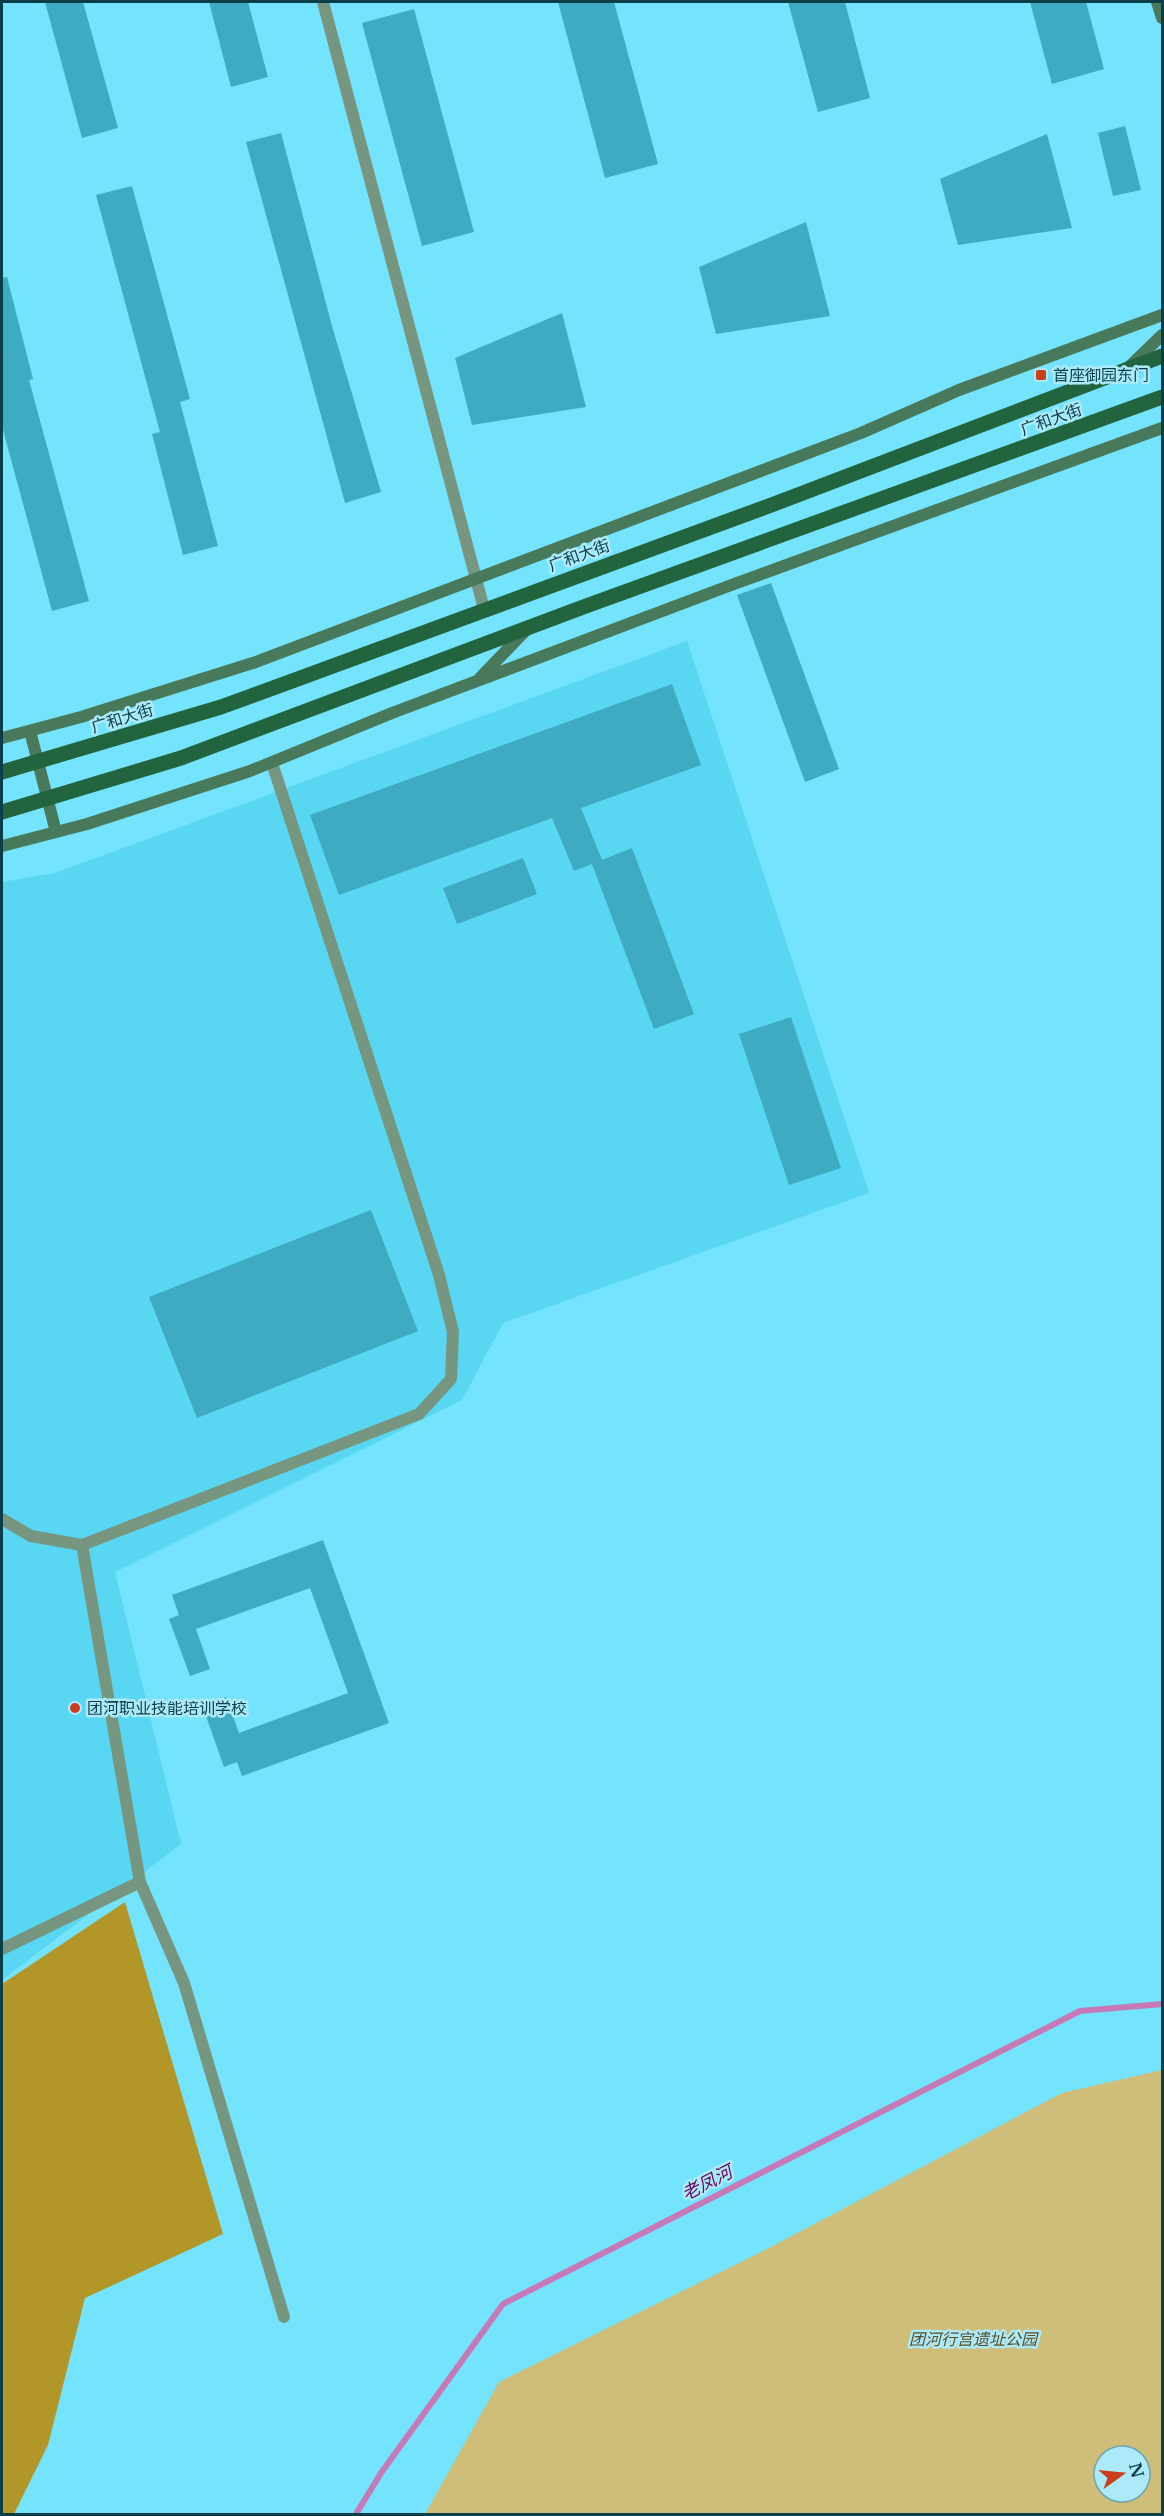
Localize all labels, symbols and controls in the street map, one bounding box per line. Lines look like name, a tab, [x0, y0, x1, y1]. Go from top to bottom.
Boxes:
place label: 首座御园东门	[1053, 365, 1149, 385]
marker: 首座御园东门	[1034, 368, 1048, 382]
street label: 广和大街	[1018, 399, 1084, 439]
street label: 广和大街	[546, 535, 612, 575]
street label: 广和大街	[88, 699, 156, 737]
place label: 团河职业技能培训学校	[87, 1698, 247, 1718]
marker: 团河职业技能培训学校	[68, 1701, 82, 1715]
water label: 老凤河	[678, 2160, 739, 2205]
park label: 团河行宫遗址公园	[909, 2329, 1039, 2349]
north arrow	[1092, 2444, 1152, 2504]
text: N	[1125, 2460, 1148, 2480]

